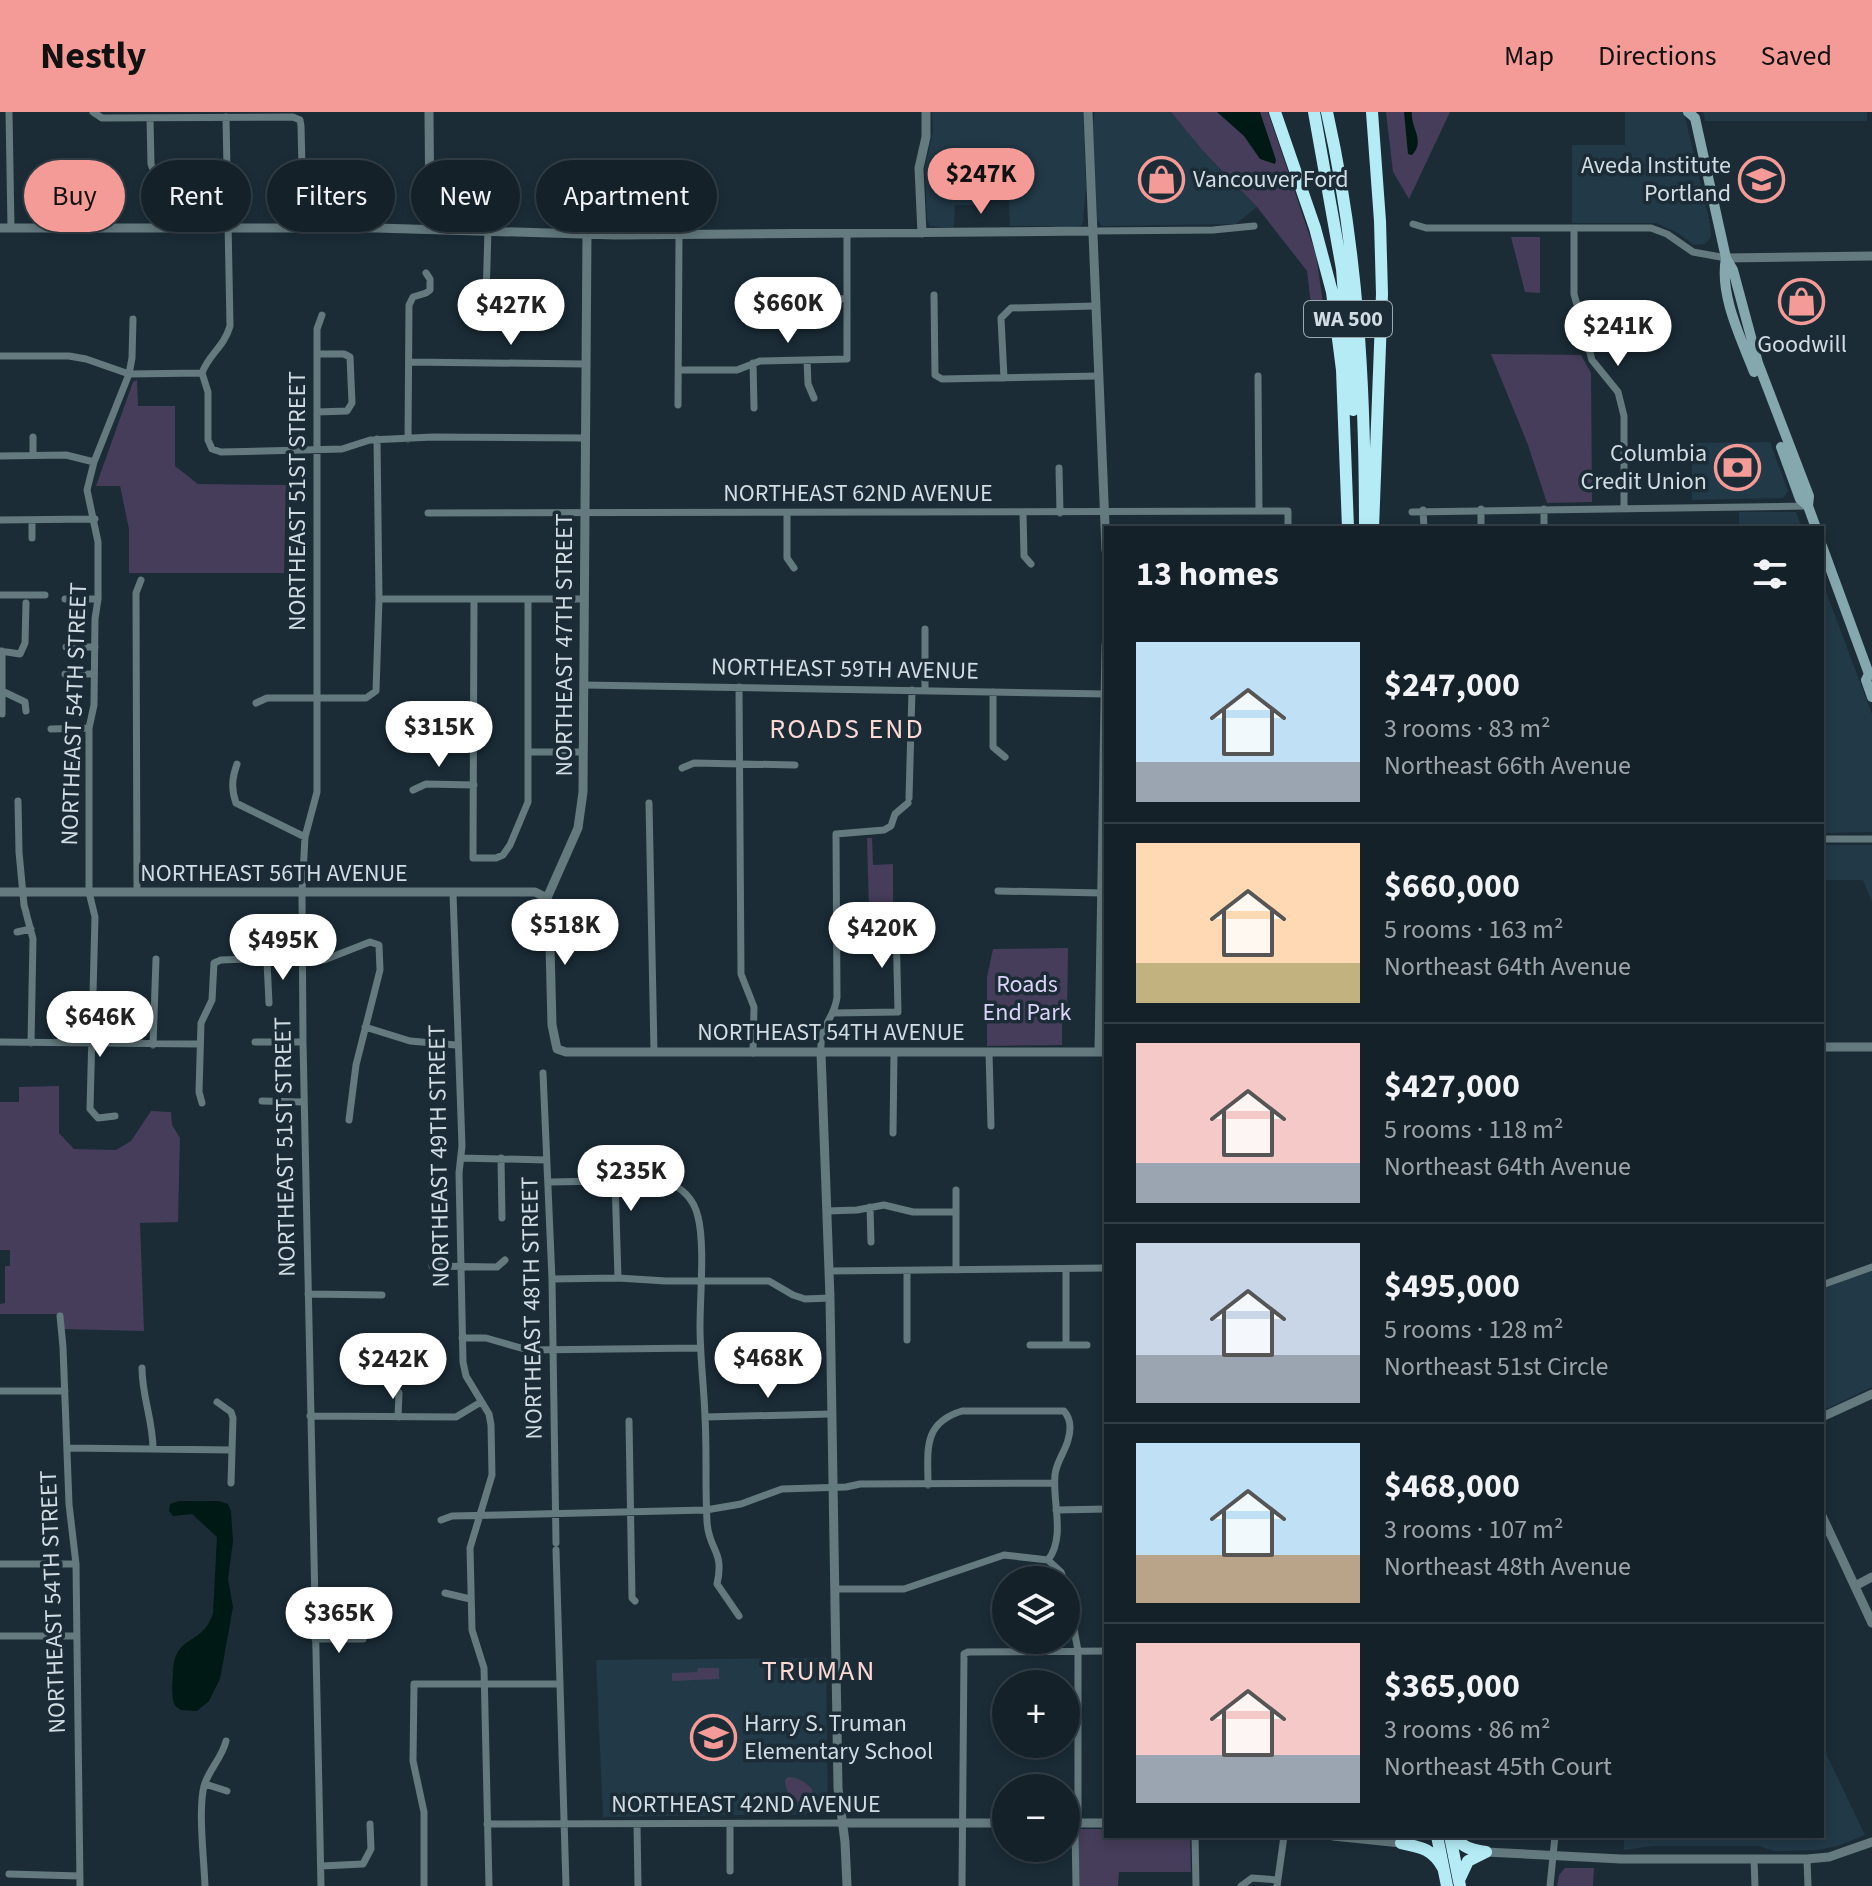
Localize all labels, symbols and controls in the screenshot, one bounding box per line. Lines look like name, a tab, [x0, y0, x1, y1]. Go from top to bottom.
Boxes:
text: Nestly	[40, 29, 146, 83]
text: Map	[1504, 36, 1554, 76]
text: Directions	[1598, 36, 1717, 76]
text: Saved	[1761, 36, 1832, 76]
pin: $247K	[925, 148, 1037, 216]
place label: Aveda Institute Portland	[1581, 148, 1731, 211]
text: $247K	[946, 155, 1016, 192]
shop icon: Vancouver Ford	[1138, 155, 1186, 203]
school or university icon: Aveda Institute Portland	[1738, 155, 1786, 203]
chip: Buy	[24, 160, 125, 232]
chip: Rent	[141, 160, 251, 232]
chip: Filters	[267, 160, 395, 232]
chip: New	[411, 160, 520, 232]
chip: Apartment	[536, 160, 717, 232]
place label: Vancouver Ford	[1193, 162, 1349, 197]
pin: $660K	[732, 277, 844, 345]
shop icon: Goodwill	[1778, 278, 1826, 326]
pin: $427K	[455, 279, 567, 347]
text: $660K	[753, 284, 823, 321]
text: $427K	[476, 286, 546, 323]
pin: $241K	[1562, 300, 1674, 368]
road number: WA 500	[1304, 301, 1392, 337]
text: $241K	[1583, 307, 1653, 344]
place label: Goodwill	[1757, 327, 1847, 362]
street label: NORTHEAST 51ST STREET	[280, 371, 315, 631]
place label: Columbia Credit Union	[1581, 436, 1707, 499]
bank icon: Columbia Credit Union	[1714, 443, 1762, 491]
street label: NORTHEAST 62ND AVENUE	[723, 476, 993, 511]
street label: NORTHEAST 47TH STREET	[547, 513, 582, 777]
text: 13 homes	[1136, 550, 1279, 599]
icon: filters	[1748, 552, 1792, 596]
street label: NORTHEAST 54TH STREET	[52, 582, 96, 846]
street label: NORTHEAST 59TH AVENUE	[711, 649, 979, 689]
text: $247,000	[1384, 661, 1520, 710]
icon: home	[1200, 674, 1296, 770]
pin: $315K	[383, 701, 495, 769]
text: $315K	[404, 708, 474, 745]
district label: ROADS END	[769, 709, 925, 749]
text: 3 rooms · 83 m²	[1384, 710, 1551, 747]
text: Northeast 66th Avenue	[1384, 747, 1631, 784]
street label: NORTHEAST 56TH AVENUE	[140, 856, 408, 891]
text: $660,000	[1384, 862, 1520, 911]
icon: home	[1200, 875, 1296, 971]
pin: $518K	[509, 899, 621, 967]
pin: $420K	[826, 902, 938, 970]
text: $518K	[530, 906, 600, 943]
text: $420K	[847, 909, 917, 946]
text: 5 rooms · 163 m²	[1384, 911, 1563, 948]
pin: $495K	[227, 914, 339, 982]
text: $495K	[248, 921, 318, 958]
text: Northeast 64th Avenue	[1384, 948, 1631, 985]
park label: Roads End Park	[983, 967, 1071, 1030]
pin: $646K	[44, 991, 156, 1059]
text: $646K	[65, 998, 135, 1035]
street label: NORTHEAST 54TH AVENUE	[697, 1015, 965, 1050]
street label: NORTHEAST 51ST STREET	[265, 1017, 305, 1277]
street label: NORTHEAST 49TH STREET	[419, 1024, 459, 1288]
text: $427,000	[1384, 1062, 1520, 1111]
icon: home	[1200, 1075, 1296, 1171]
text: 5 rooms · 118 m²	[1384, 1111, 1563, 1148]
pin: $235K	[575, 1145, 687, 1213]
text: Northeast 64th Avenue	[1384, 1148, 1631, 1185]
text: $235K	[596, 1152, 666, 1189]
street label: NORTHEAST 48TH STREET	[512, 1176, 552, 1440]
text: $495,000	[1384, 1262, 1520, 1311]
icon: home	[1200, 1275, 1296, 1371]
text: 5 rooms · 128 m²	[1384, 1311, 1563, 1348]
pin: $468K	[712, 1332, 824, 1400]
pin: $242K	[337, 1333, 449, 1401]
text: $468K	[733, 1339, 803, 1376]
text: $242K	[358, 1340, 428, 1377]
text: Northeast 51st Circle	[1384, 1348, 1608, 1385]
text: $468,000	[1384, 1462, 1520, 1511]
street label: NORTHEAST 54TH STREET	[31, 1470, 75, 1734]
icon: home	[1200, 1475, 1296, 1571]
text: 3 rooms · 107 m²	[1384, 1511, 1563, 1548]
text: Northeast 48th Avenue	[1384, 1548, 1631, 1585]
map controls	[992, 1566, 1080, 1862]
button: layers	[992, 1566, 1080, 1654]
pin: $365K	[283, 1587, 395, 1655]
text: $365K	[304, 1594, 374, 1631]
district label: TRUMAN	[762, 1651, 876, 1691]
text: $365,000	[1384, 1662, 1520, 1711]
button: +	[992, 1670, 1080, 1758]
icon: home	[1200, 1675, 1296, 1771]
place label: Harry S. Truman Elementary School	[744, 1706, 933, 1769]
text: 3 rooms · 86 m²	[1384, 1711, 1551, 1748]
school or university icon: Harry S. Truman Elementary School	[689, 1713, 737, 1761]
text: Northeast 45th Court	[1384, 1748, 1612, 1785]
button: −	[992, 1774, 1080, 1862]
street label: NORTHEAST 42ND AVENUE	[611, 1787, 881, 1822]

